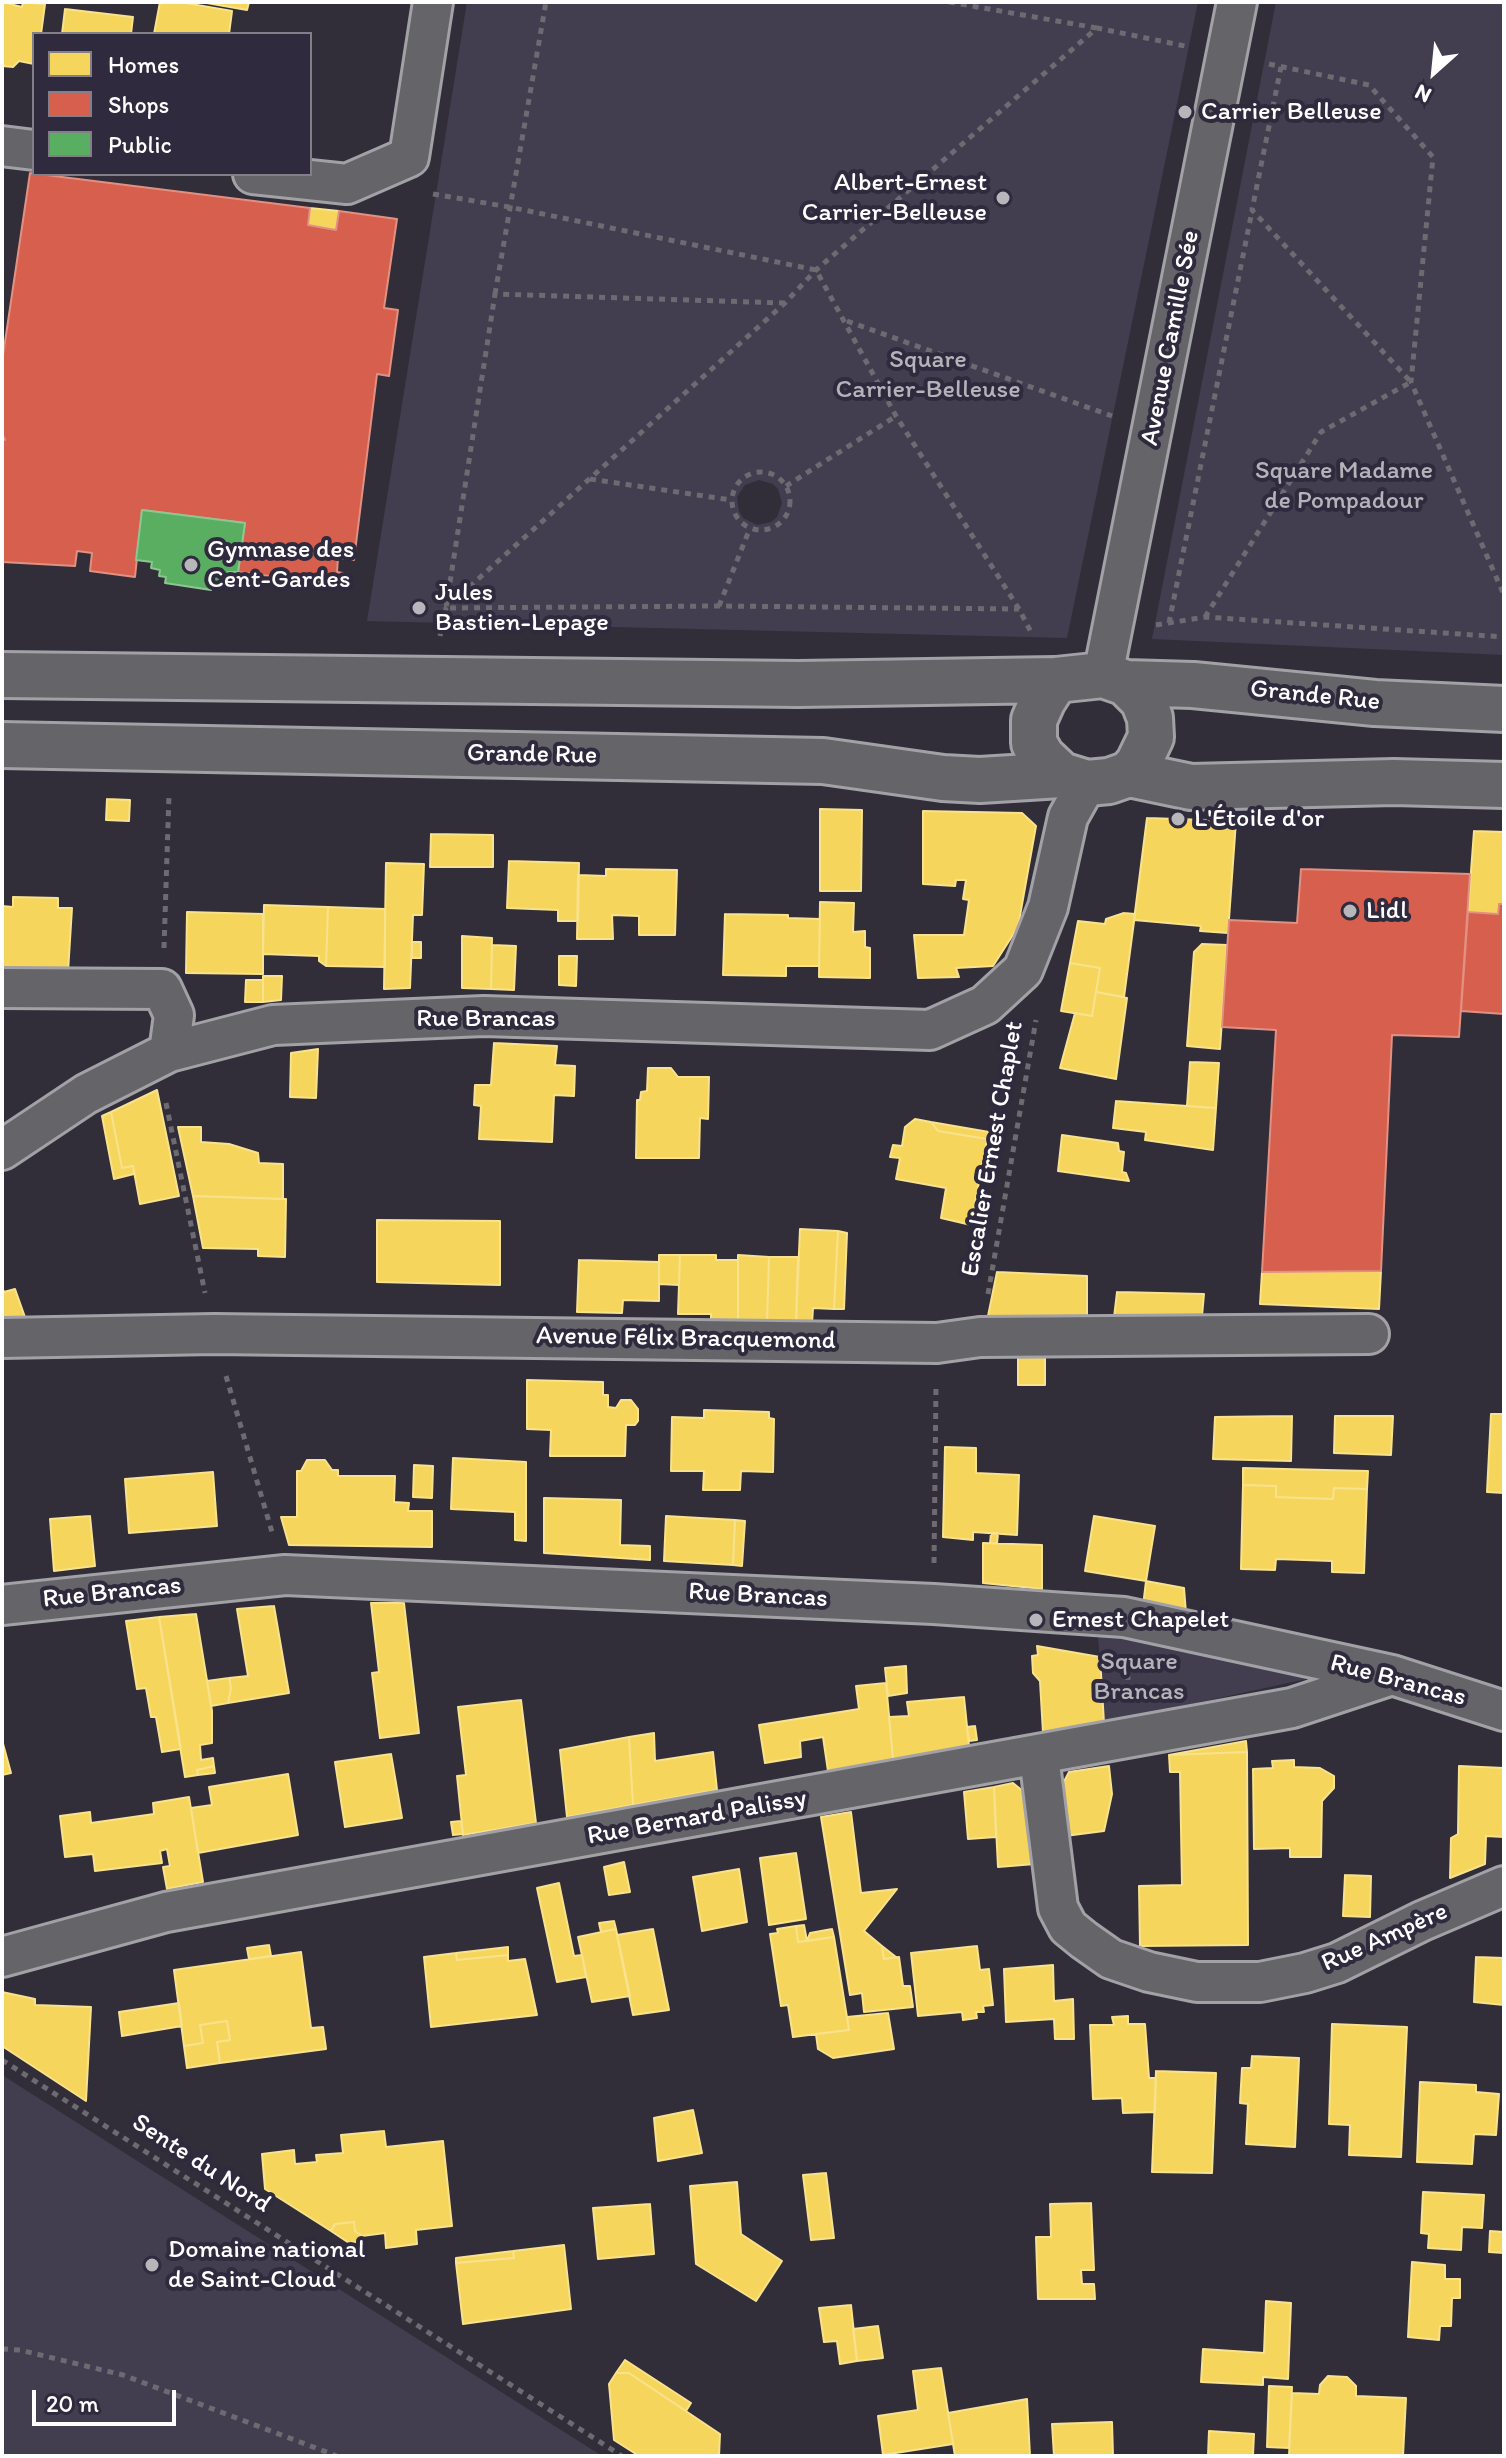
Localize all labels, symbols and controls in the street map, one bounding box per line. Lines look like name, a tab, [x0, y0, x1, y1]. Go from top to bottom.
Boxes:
legend	[32, 32, 312, 176]
north arrow	[1394, 32, 1474, 112]
text: Homes	[108, 50, 179, 79]
text: N	[1410, 78, 1436, 109]
text: Shops	[108, 90, 169, 119]
place label: Carrier Belleuse	[1201, 96, 1382, 128]
marker: Carrier Belleuse	[1176, 103, 1194, 121]
text: Public	[108, 130, 172, 159]
place label: Albert-Ernest Carrier-Belleuse	[802, 167, 987, 228]
marker: Albert-Ernest Carrier-Belleuse	[994, 189, 1012, 207]
street label: Avenue Camille Sée	[1135, 228, 1207, 448]
park label: Square Carrier-Belleuse	[835, 344, 1021, 406]
park label: Square Madame de Pompadour	[1255, 455, 1433, 516]
place label: Gymnase des Cent-Gardes	[207, 534, 354, 596]
marker: Gymnase des Cent-Gardes	[182, 556, 200, 574]
place label: Jules Bastien-Lepage	[435, 577, 609, 638]
marker: Jules Bastien-Lepage	[410, 599, 428, 617]
street label: Grande Rue	[1249, 674, 1381, 718]
street label: Grande Rue	[467, 738, 597, 772]
place label: L'Étoile d'or	[1194, 803, 1324, 835]
marker: L'Étoile d'or	[1169, 810, 1187, 828]
place label: Lidl	[1366, 895, 1407, 927]
marker: Lidl	[1341, 902, 1359, 920]
street label: Rue Brancas	[416, 1003, 556, 1035]
street label: Escalier Ernest Chaplet	[955, 1019, 1031, 1279]
street label: Avenue Félix Bracquemond	[536, 1321, 836, 1357]
street label: Rue Brancas	[41, 1570, 183, 1616]
street label: Rue Brancas	[688, 1577, 828, 1615]
place label: Ernest Chapelet	[1052, 1604, 1229, 1636]
marker: Ernest Chapelet	[1027, 1611, 1045, 1629]
park label: Square Brancas	[1093, 1646, 1185, 1708]
street label: Rue Brancas	[1327, 1648, 1469, 1714]
street label: Rue Bernard Palissy	[585, 1783, 809, 1853]
street label: Rue Ampère	[1317, 1896, 1453, 1980]
street label: Sente du Nord	[126, 2108, 276, 2220]
place label: Domaine national de Saint-Cloud	[168, 2234, 365, 2296]
marker: Domaine national de Saint-Cloud	[143, 2256, 161, 2274]
scale bar	[36, 2374, 180, 2424]
text: 20 m	[46, 2389, 99, 2418]

